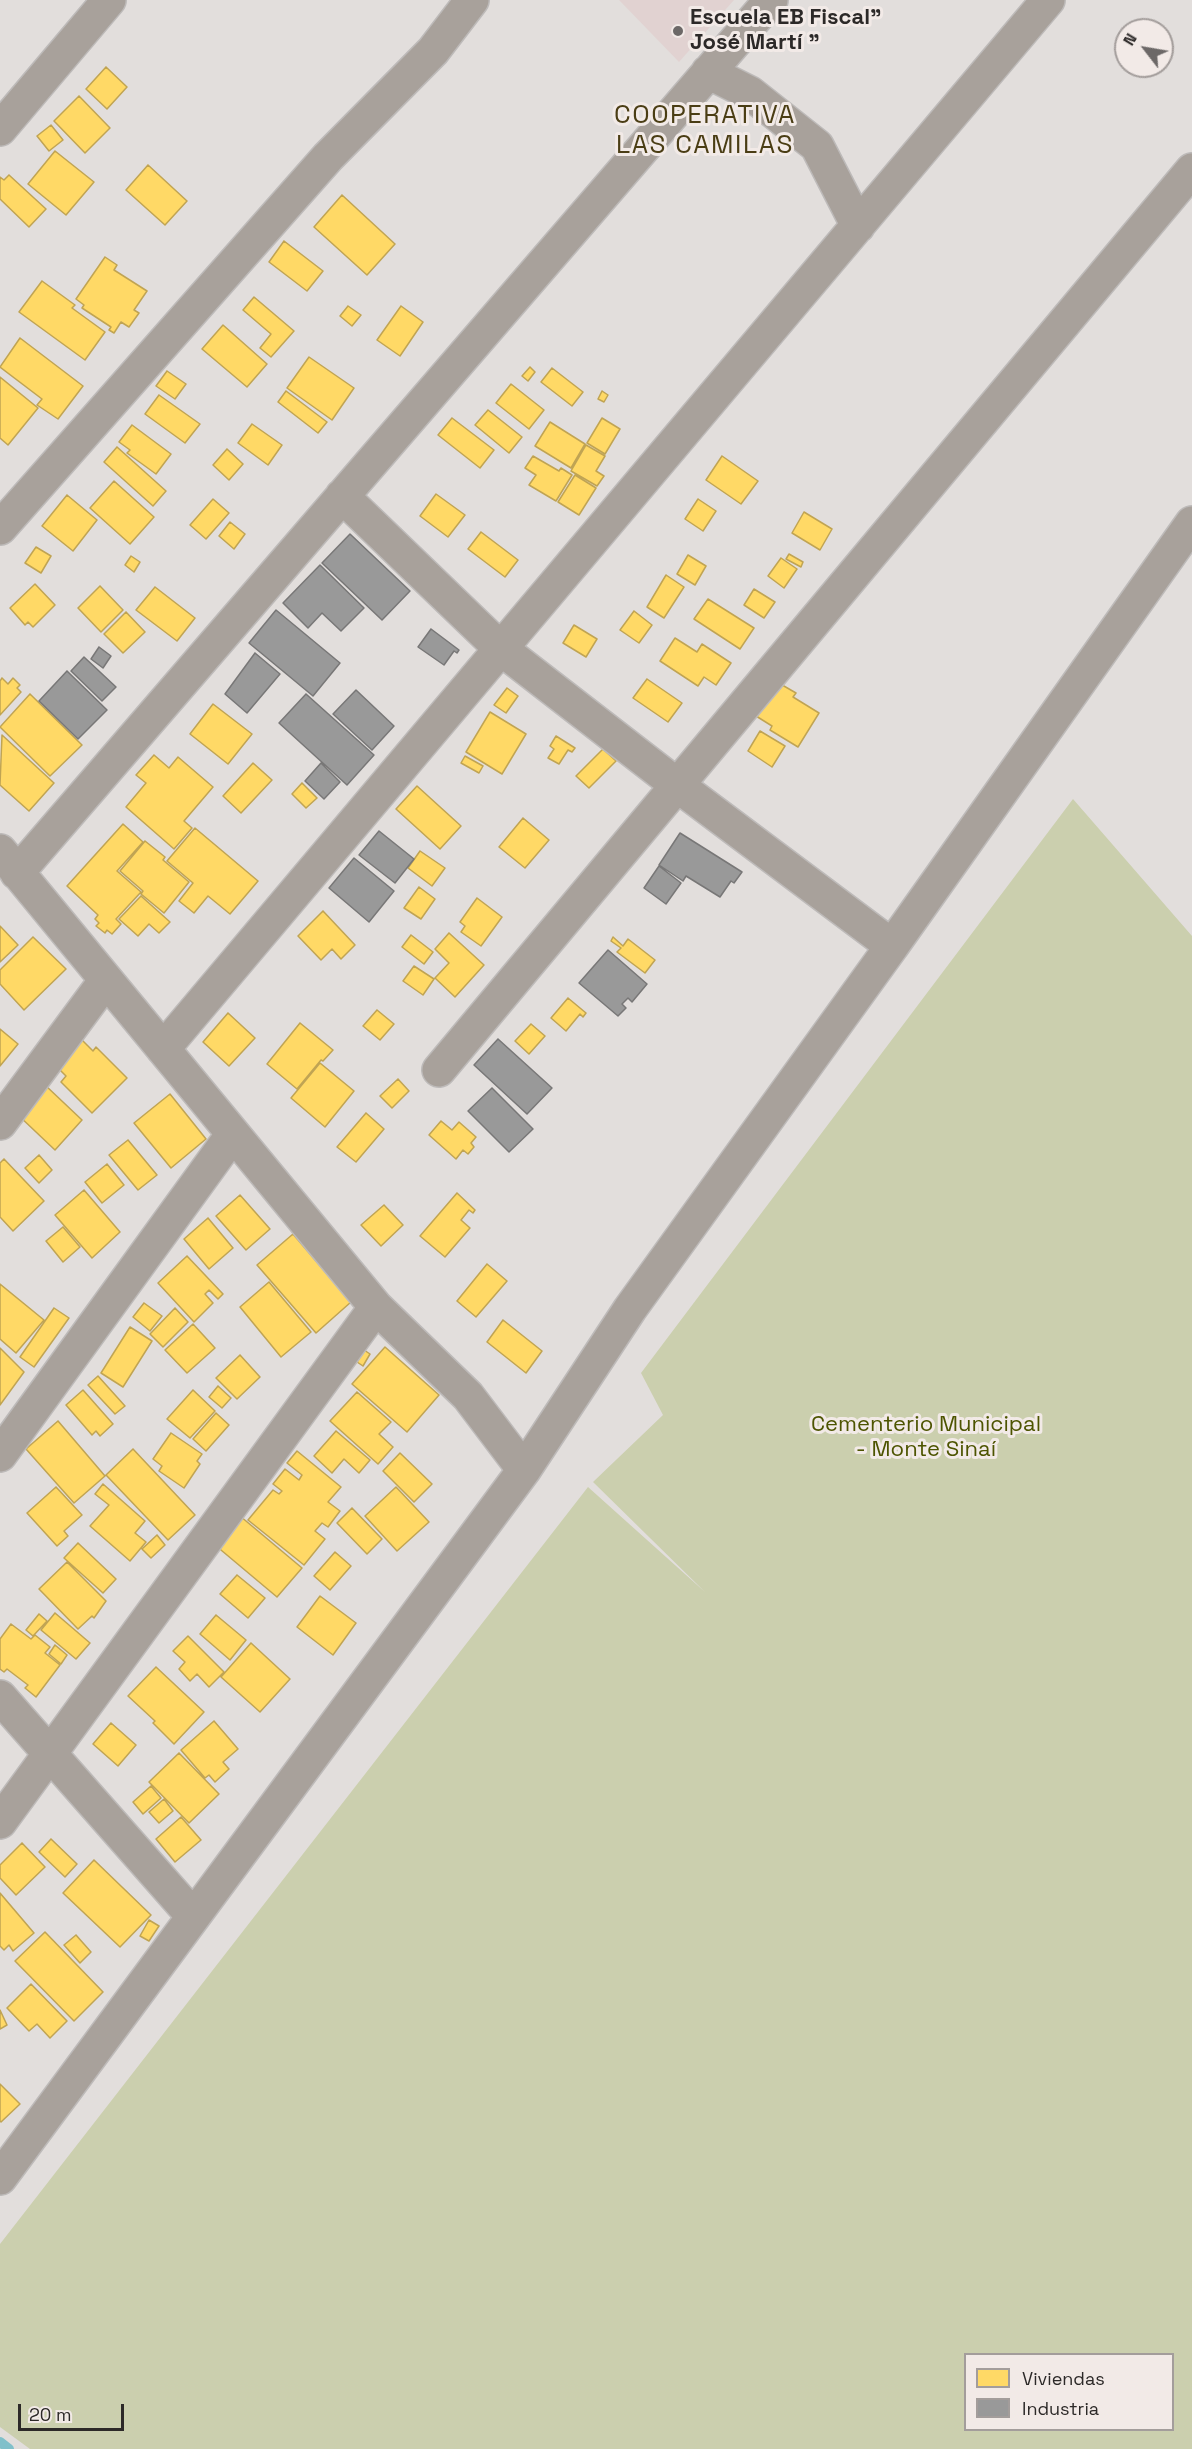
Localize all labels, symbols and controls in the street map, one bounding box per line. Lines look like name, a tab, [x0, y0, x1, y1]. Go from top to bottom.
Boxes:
place label: Escuela EB Fiscal" José Martí "	[690, 5, 881, 56]
north arrow	[1114, 18, 1174, 78]
marker: Escuela EB Fiscal" José Martí "	[671, 24, 685, 38]
text: N	[1118, 30, 1142, 50]
district label: COOPERATIVA LAS CAMILAS	[614, 100, 796, 162]
park label: Cementerio Municipal - Monte Sinaí	[811, 1412, 1041, 1464]
legend	[964, 2353, 1174, 2431]
text: Viviendas	[1022, 2367, 1105, 2390]
scale bar	[21, 2392, 128, 2430]
text: Industria	[1022, 2397, 1099, 2420]
text: 20 m	[29, 2403, 72, 2426]

